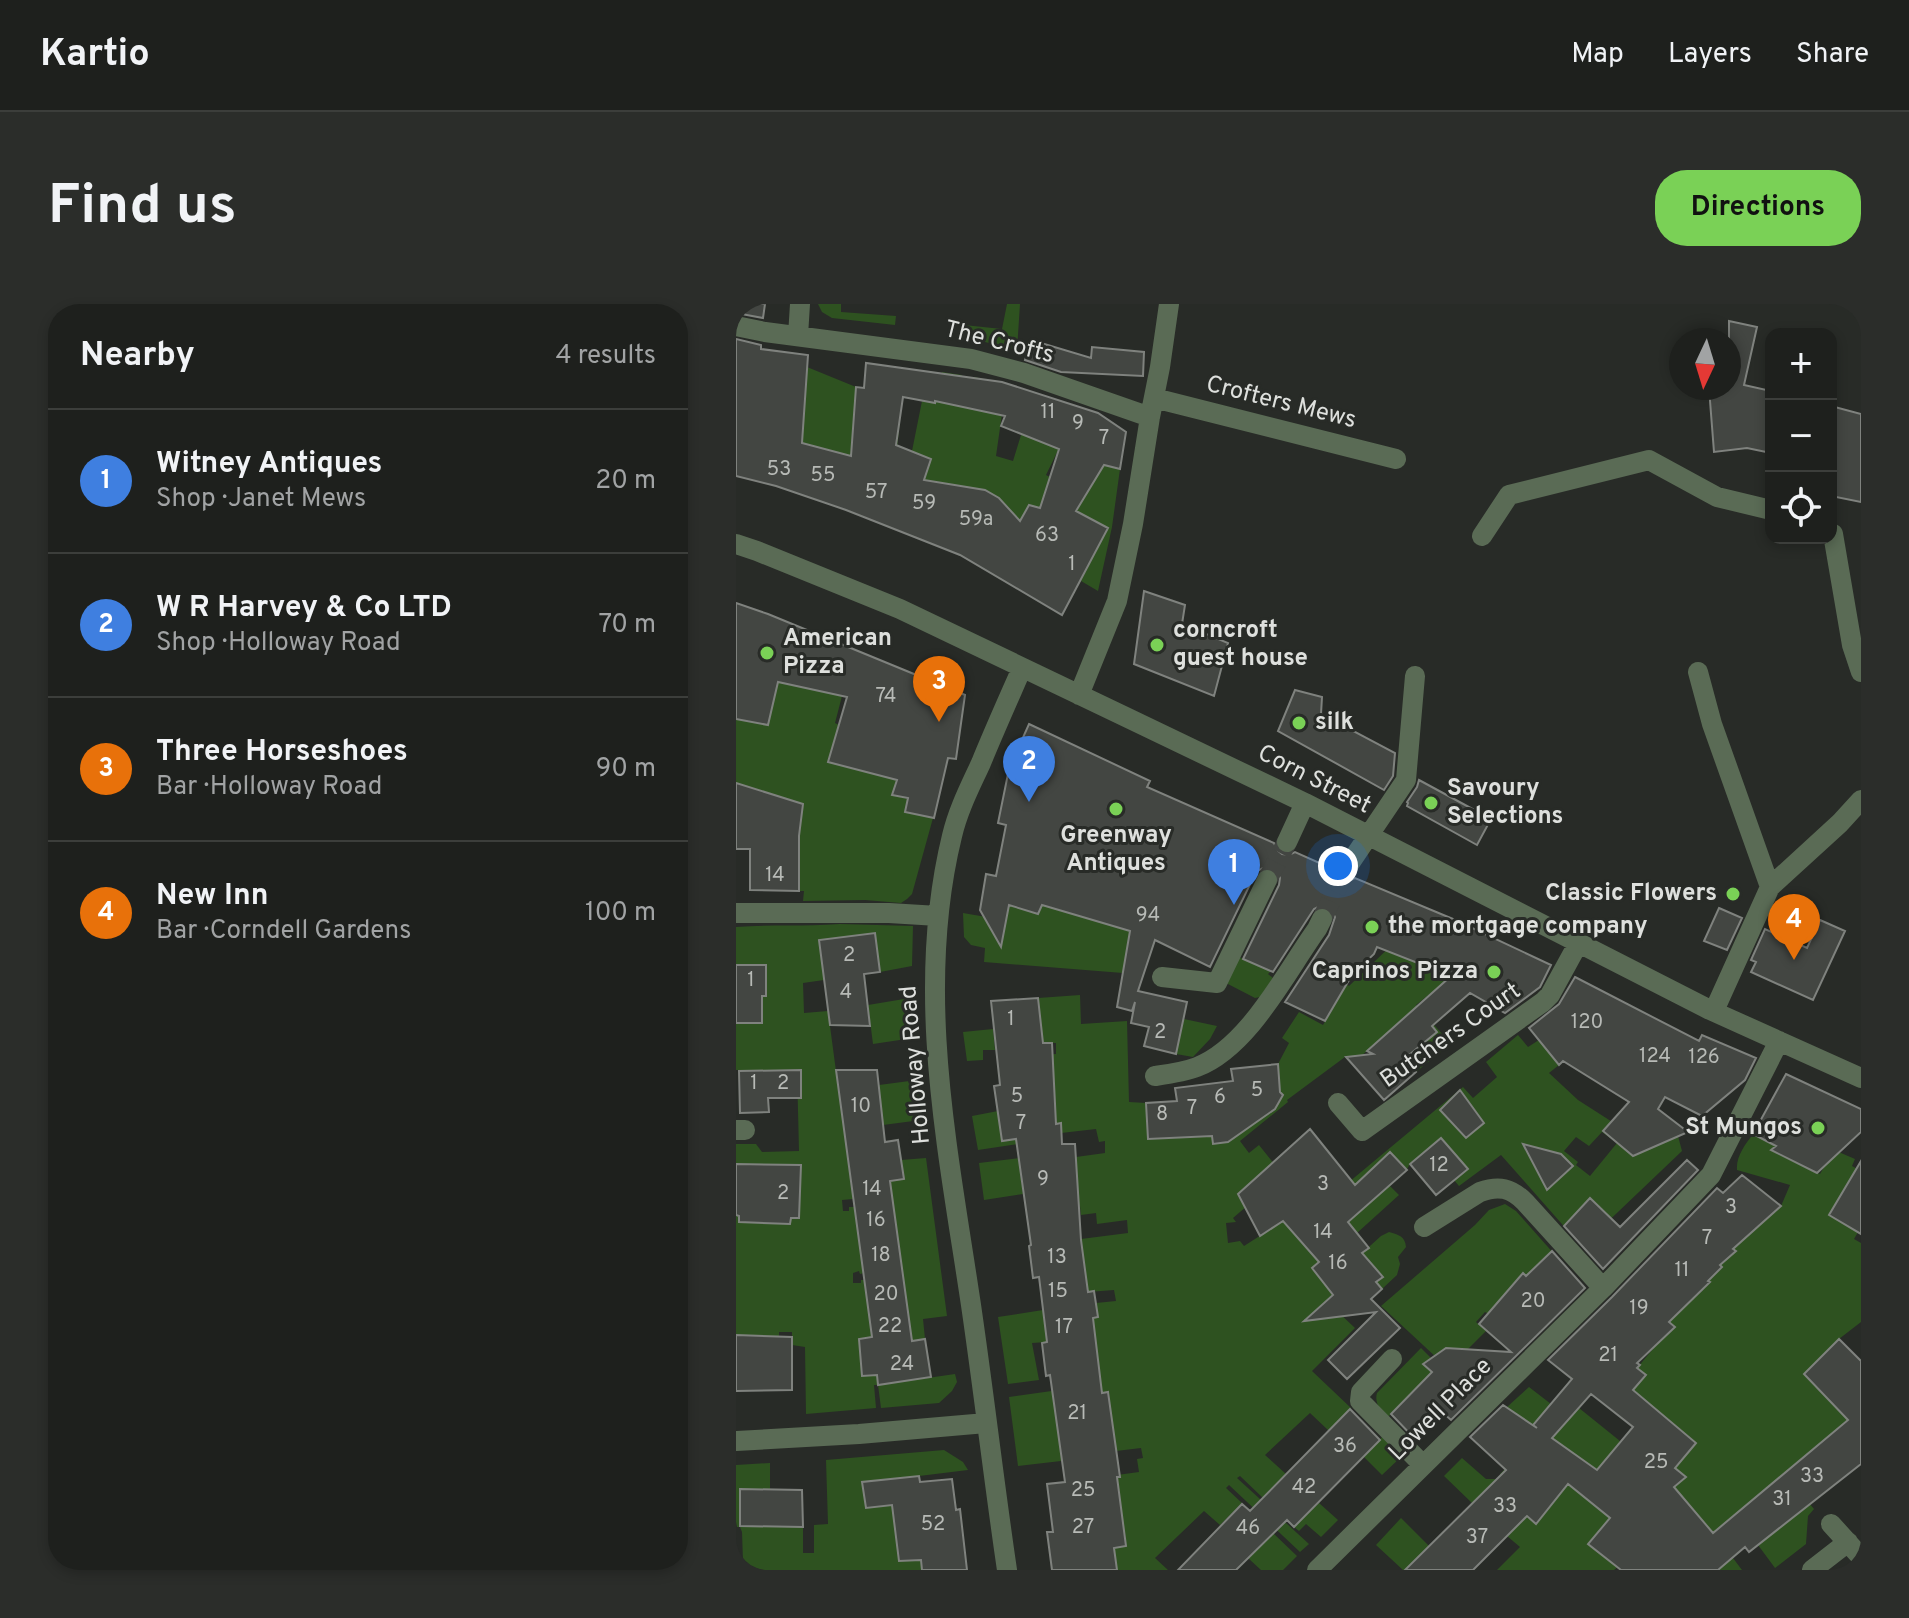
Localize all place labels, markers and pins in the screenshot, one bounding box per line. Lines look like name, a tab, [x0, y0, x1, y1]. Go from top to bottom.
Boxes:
place label: corncroft guest house	[1173, 616, 1308, 674]
place label: American Pizza	[783, 624, 892, 682]
marker: corncroft guest house	[1148, 636, 1166, 654]
marker: American Pizza	[758, 644, 776, 662]
pin: 3	[913, 656, 965, 722]
place label: silk	[1315, 708, 1354, 738]
marker: silk	[1290, 714, 1308, 732]
pin: 2	[1003, 736, 1055, 802]
place label: Savoury Selections	[1447, 774, 1563, 832]
marker: Savoury Selections	[1422, 794, 1440, 812]
marker: Greenway Antiques	[1107, 800, 1125, 818]
place label: Greenway Antiques	[1060, 821, 1172, 879]
pin: 1	[1208, 839, 1260, 905]
place label: Classic Flowers	[1545, 879, 1717, 909]
marker: Classic Flowers	[1724, 885, 1742, 903]
pin: 4	[1768, 894, 1820, 960]
place label: the mortgage company	[1388, 912, 1648, 942]
marker: the mortgage company	[1363, 918, 1381, 936]
place label: Caprinos Pizza	[1312, 957, 1478, 987]
marker: Caprinos Pizza	[1485, 963, 1503, 981]
place label: St Mungos	[1685, 1113, 1802, 1143]
marker: St Mungos	[1809, 1119, 1827, 1137]

